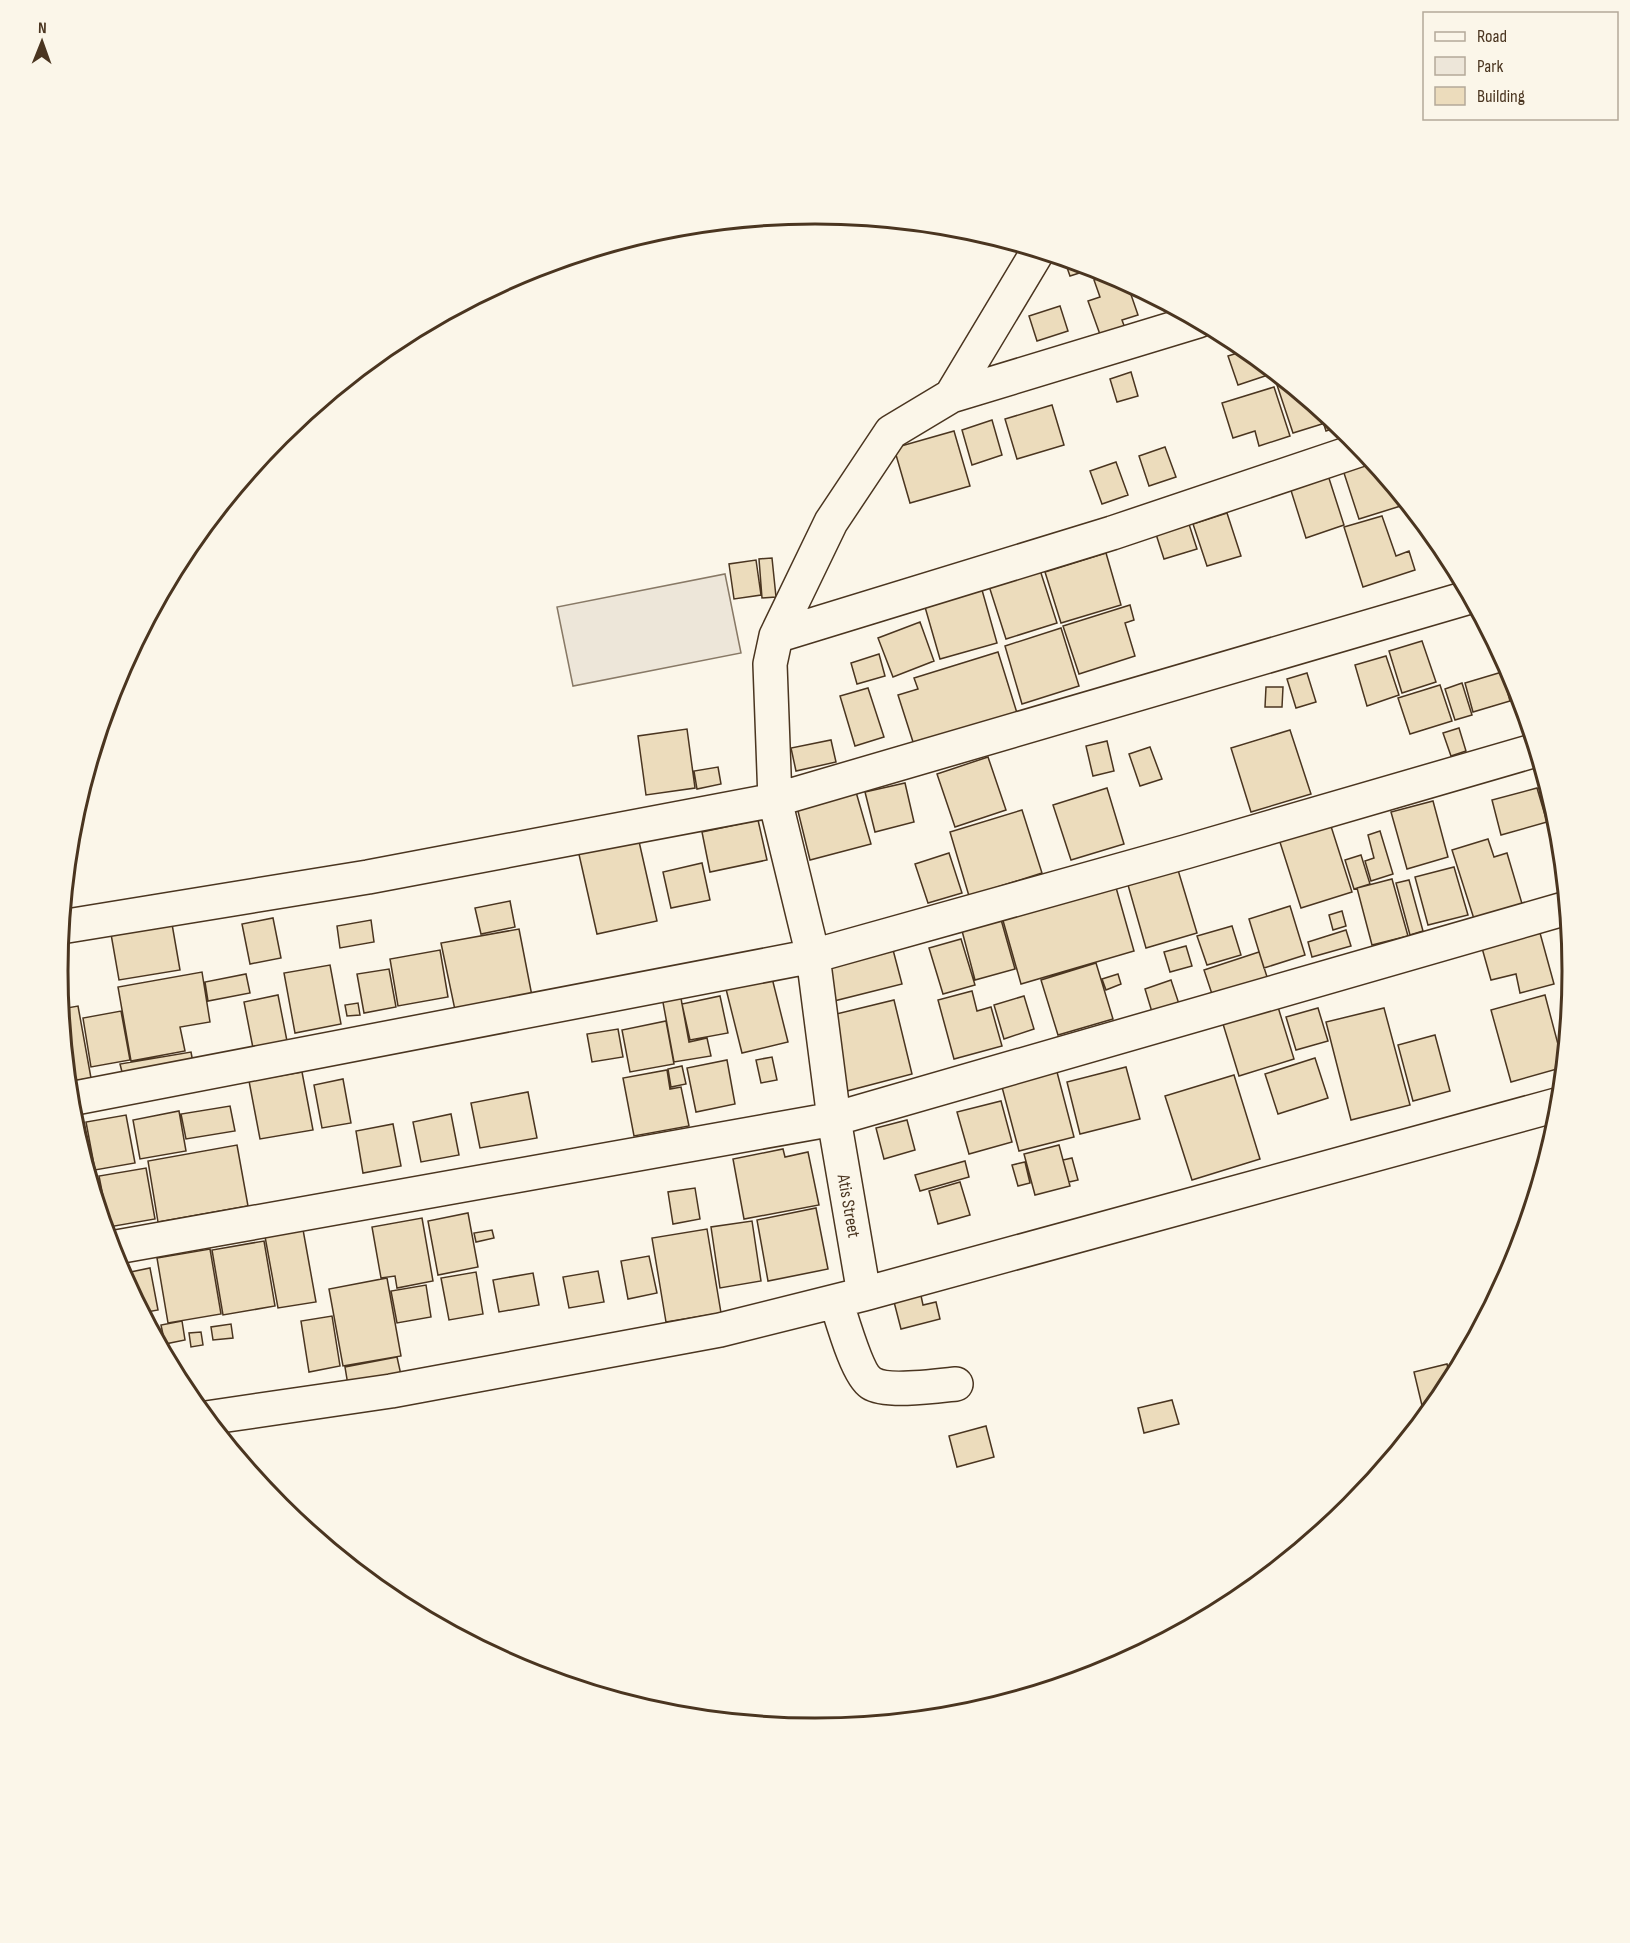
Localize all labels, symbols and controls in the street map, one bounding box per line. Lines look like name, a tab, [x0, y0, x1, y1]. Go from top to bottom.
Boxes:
north arrow	[12, 12, 72, 72]
legend	[1423, 12, 1618, 120]
text: N	[38, 19, 47, 38]
text: Road	[1477, 26, 1507, 47]
text: Park	[1477, 56, 1503, 77]
text: Building	[1477, 86, 1525, 107]
street label: Atis Street	[832, 1172, 864, 1240]

